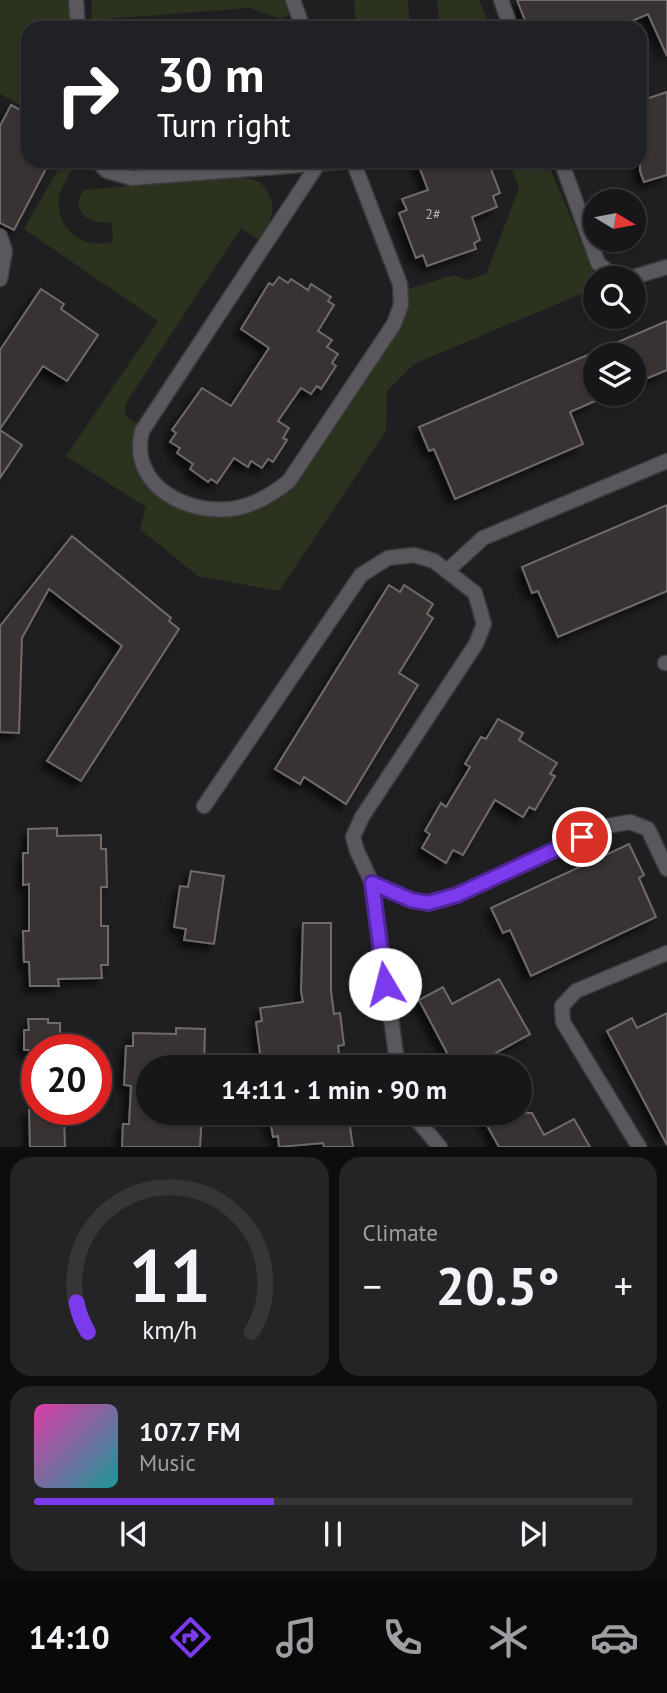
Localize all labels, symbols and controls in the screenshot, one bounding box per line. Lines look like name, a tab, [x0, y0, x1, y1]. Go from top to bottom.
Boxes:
text: 30 m	[157, 42, 264, 106]
icon: right	[42, 49, 133, 140]
text: Turn right	[157, 104, 291, 146]
north arrow	[583, 189, 646, 252]
map controls	[583, 189, 646, 406]
house number: 2#	[425, 205, 441, 223]
button: search	[583, 266, 646, 329]
button: layers	[583, 343, 646, 406]
pin	[552, 807, 612, 867]
icon: arrive	[563, 818, 601, 856]
position arrow	[348, 947, 422, 1021]
speed limit sign: 20	[21, 1034, 112, 1125]
text: 14:11 · 1 min · 90 m	[221, 1073, 447, 1106]
text: Climate	[363, 1218, 438, 1247]
text: 11	[128, 1229, 211, 1323]
text: 20.5°	[436, 1252, 560, 1319]
text: −	[363, 1261, 382, 1310]
text: +	[614, 1261, 633, 1310]
text: km/h	[142, 1314, 197, 1346]
text: 107.7 FM	[139, 1415, 240, 1448]
text: Music	[139, 1448, 196, 1477]
icon: previous	[115, 1515, 153, 1553]
icon: pause	[314, 1515, 352, 1553]
icon: next	[514, 1515, 552, 1553]
icon: directions	[166, 1613, 215, 1662]
icon: music	[272, 1613, 321, 1662]
icon: phone	[378, 1613, 427, 1662]
icon: climate	[484, 1613, 533, 1662]
icon: car	[590, 1613, 639, 1662]
text: 14:10	[28, 1616, 110, 1658]

